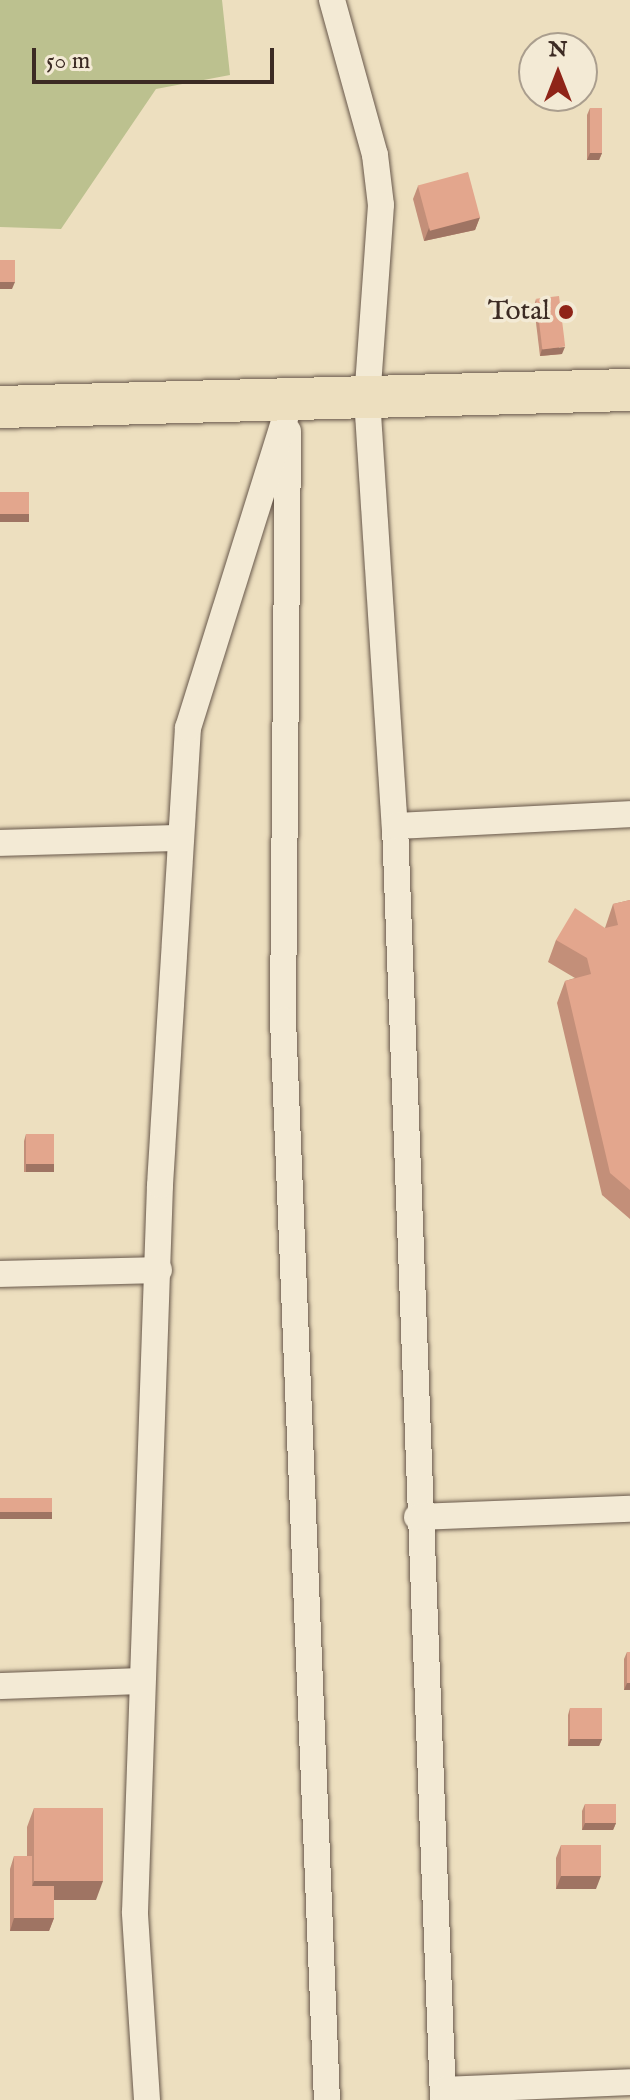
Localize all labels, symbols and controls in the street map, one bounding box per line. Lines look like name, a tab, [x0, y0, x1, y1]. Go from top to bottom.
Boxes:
scale bar	[36, 32, 278, 82]
north arrow	[518, 32, 598, 112]
text: N	[548, 36, 568, 64]
text: 50 m	[46, 46, 90, 77]
place label: Total	[488, 295, 550, 329]
marker: Total	[557, 303, 575, 321]

